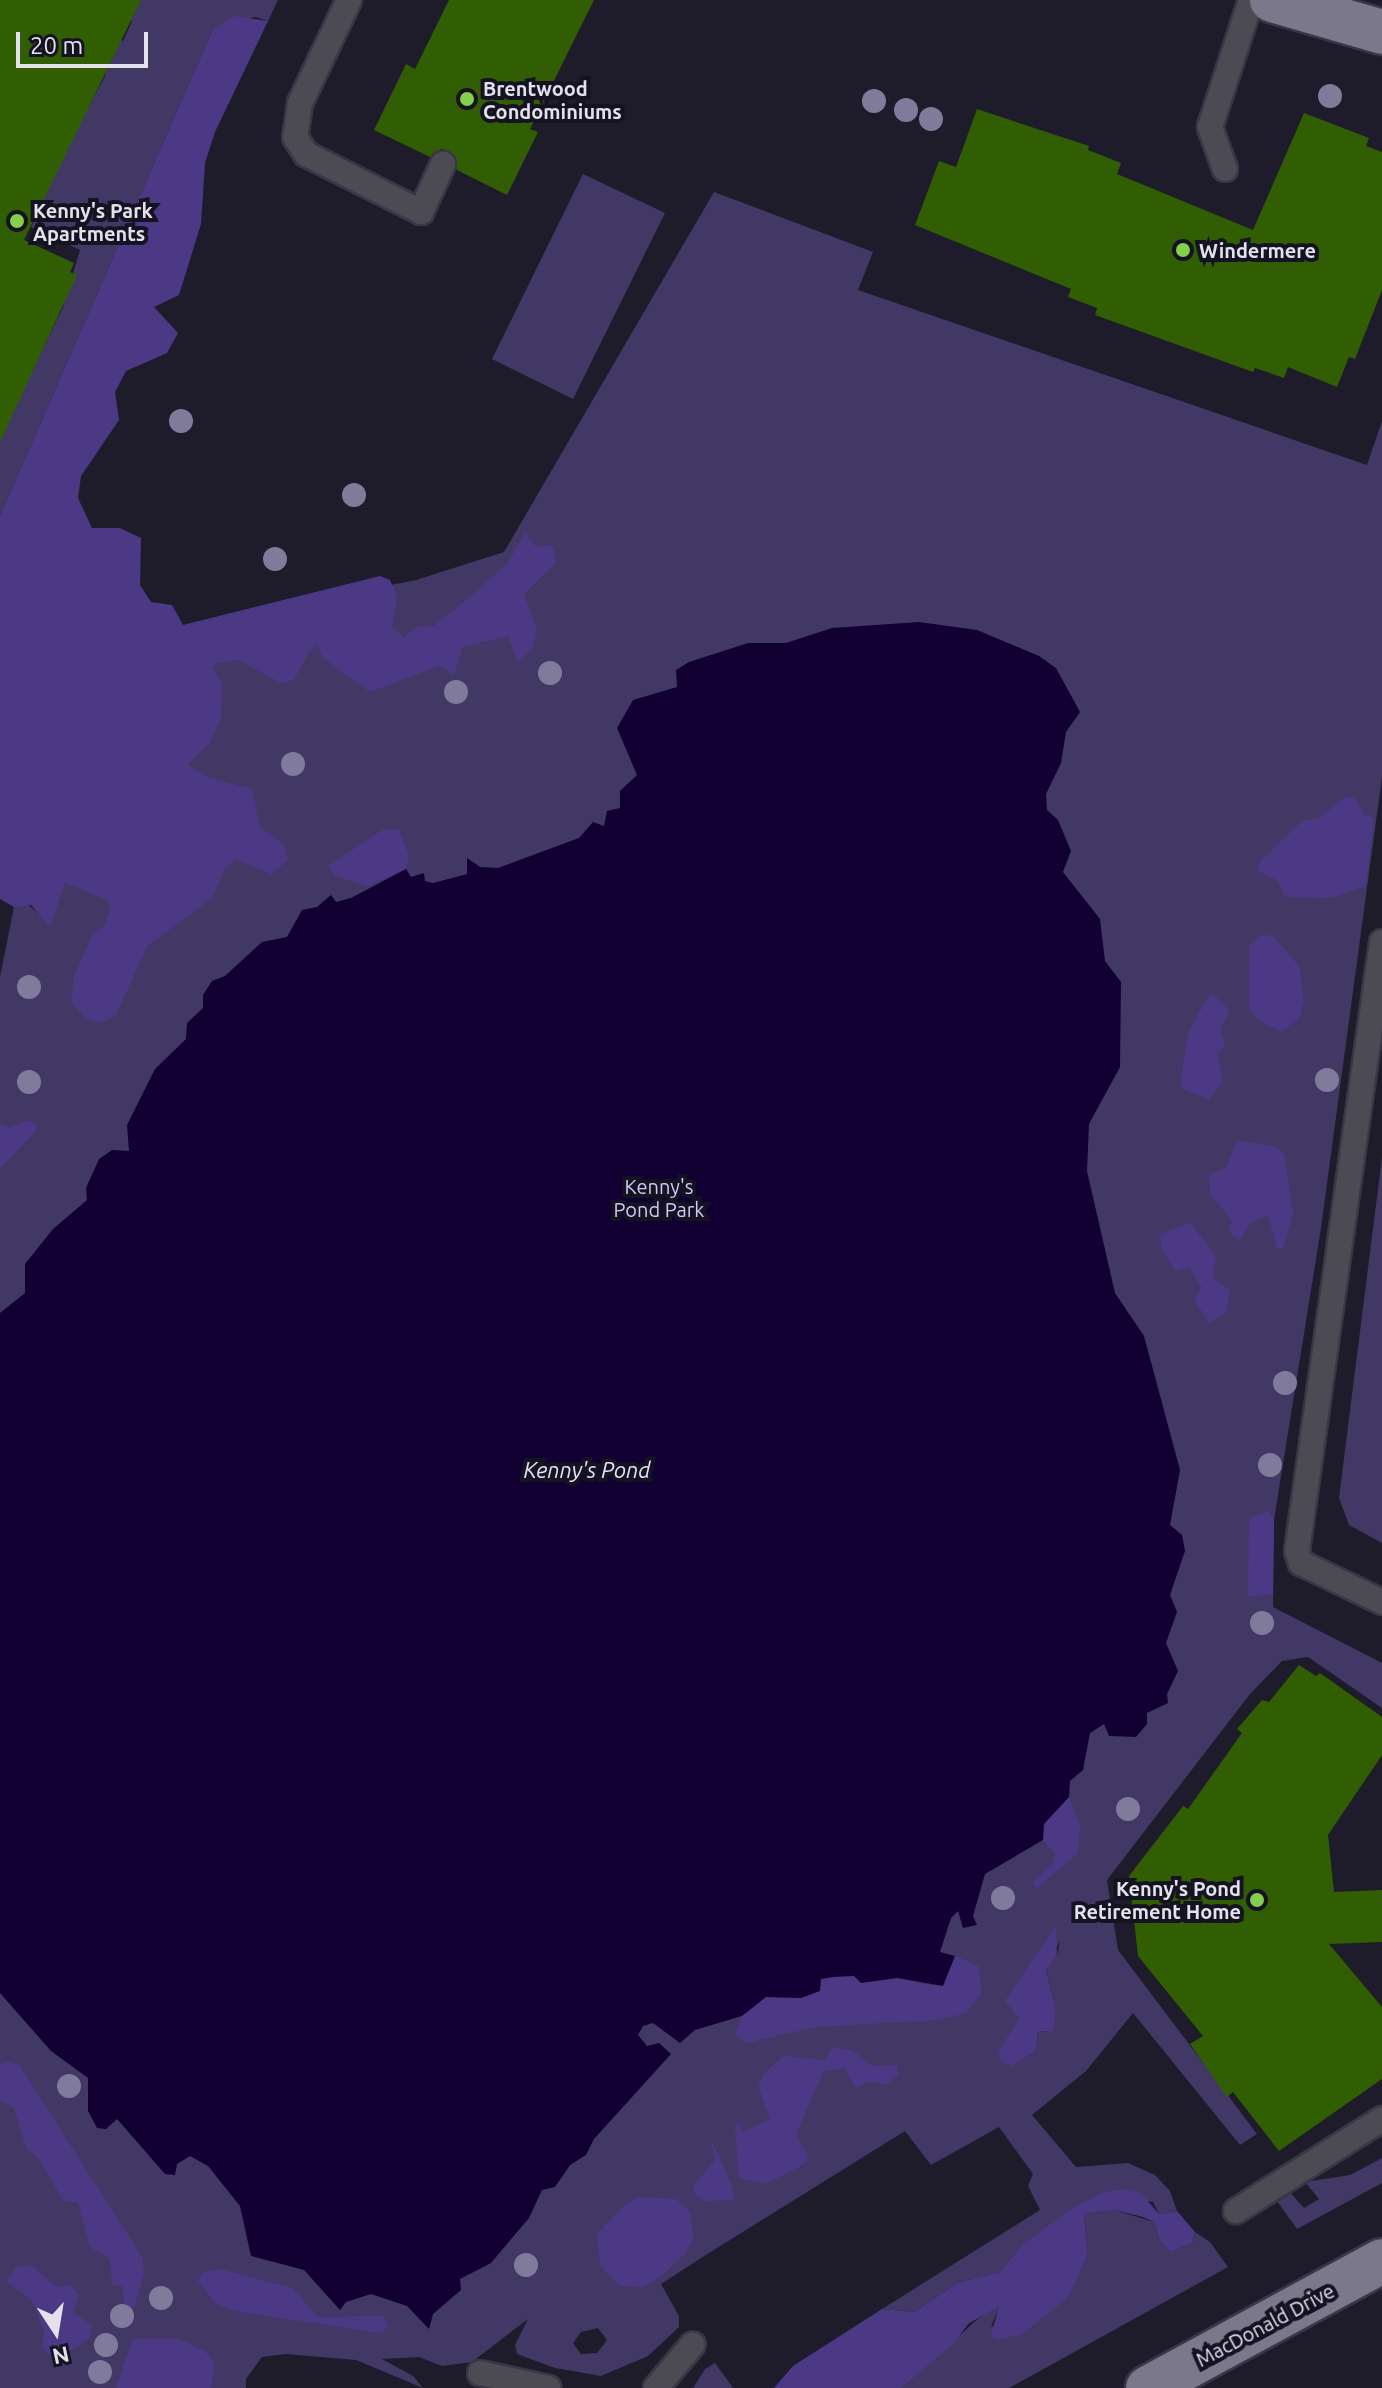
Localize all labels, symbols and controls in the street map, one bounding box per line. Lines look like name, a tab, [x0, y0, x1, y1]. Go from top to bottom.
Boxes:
scale bar	[20, 16, 152, 66]
text: 20 m	[30, 32, 83, 59]
place label: Brentwood Condominiums	[483, 76, 622, 123]
marker: Brentwood Condominiums	[458, 90, 476, 108]
place label: Kenny's Park Apartments	[33, 198, 153, 245]
marker: Kenny's Park Apartments	[8, 212, 26, 230]
place label: Windermere	[1199, 238, 1316, 262]
marker: Windermere	[1174, 241, 1192, 259]
park label: Kenny's Pond Park	[614, 1174, 704, 1221]
water label: Kenny's Pond	[523, 1457, 651, 1483]
place label: Kenny's Pond Retirement Home	[1074, 1876, 1241, 1923]
marker: Kenny's Pond Retirement Home	[1248, 1891, 1266, 1909]
street label: MacDonald Drive	[1192, 2278, 1338, 2372]
north arrow	[16, 2292, 96, 2372]
text: N	[50, 2342, 72, 2370]

